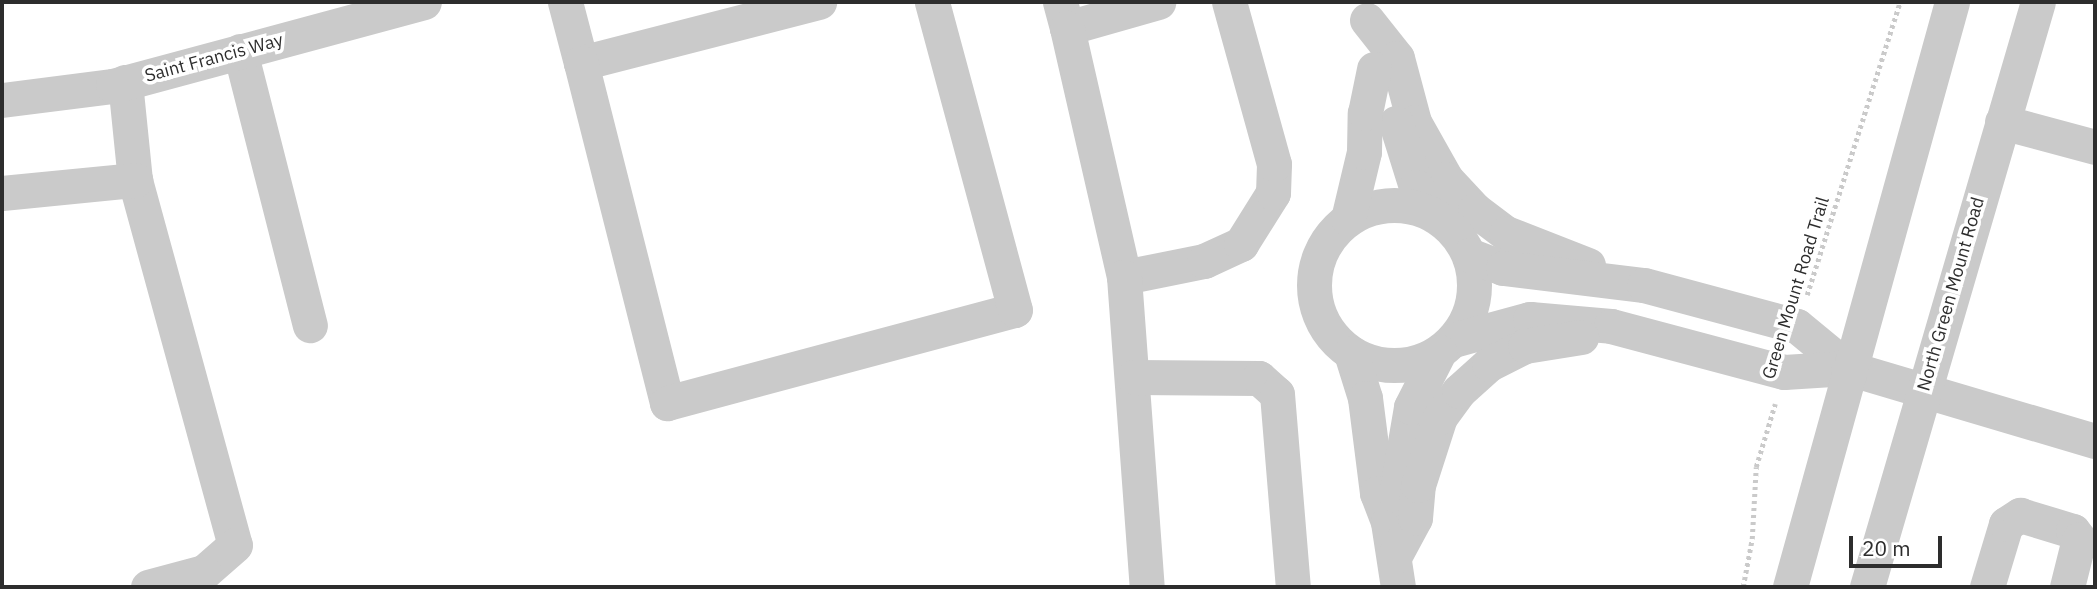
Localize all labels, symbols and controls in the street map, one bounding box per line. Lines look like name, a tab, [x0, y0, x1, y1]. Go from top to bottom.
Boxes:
street label: Saint Francis Way	[142, 29, 286, 87]
street label: Green Mount Road Trail	[1758, 194, 1834, 382]
street label: North Green Mount Road	[1913, 195, 1989, 393]
scale bar	[1852, 522, 1945, 566]
text: 20 m	[1862, 534, 1911, 562]

